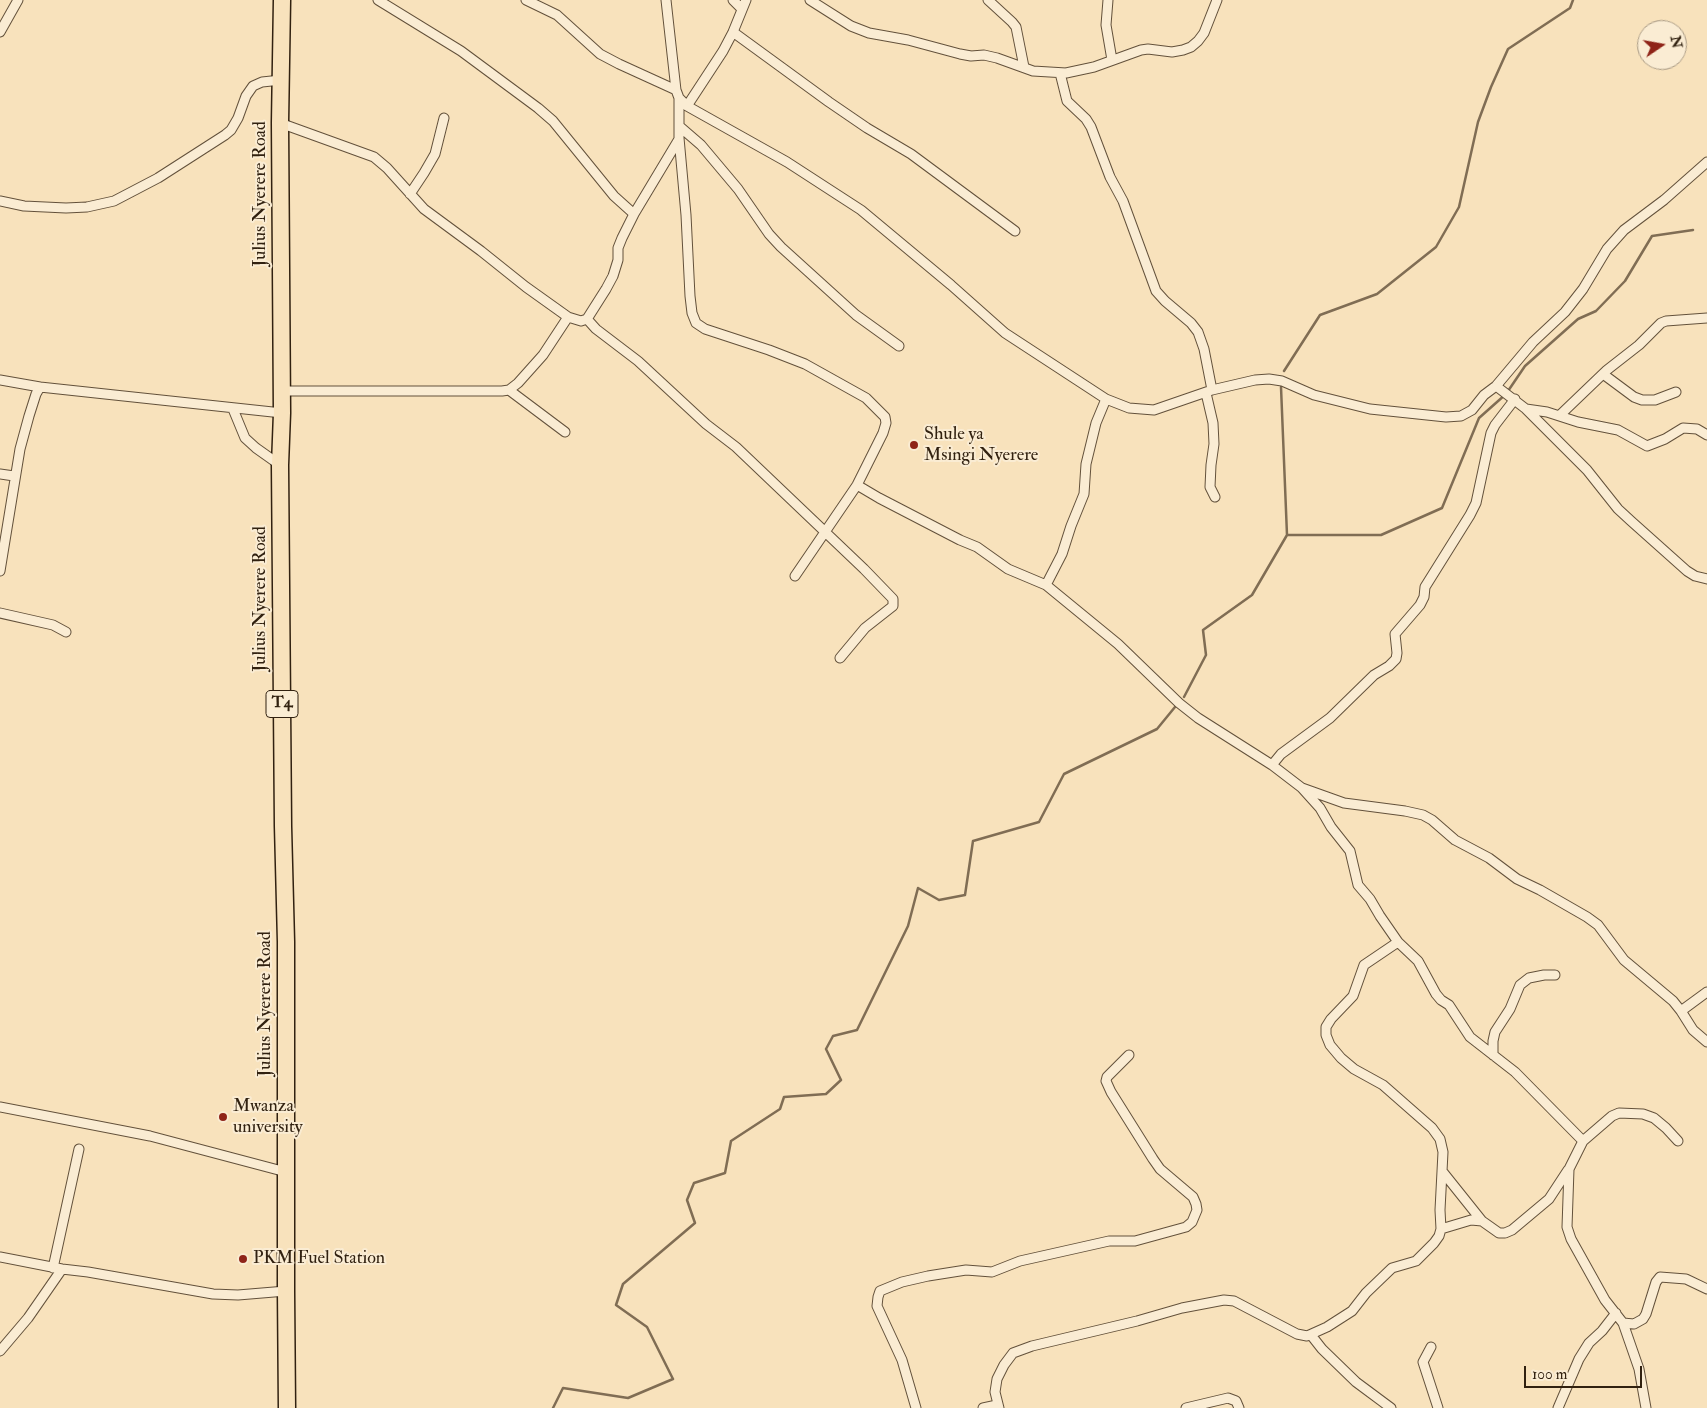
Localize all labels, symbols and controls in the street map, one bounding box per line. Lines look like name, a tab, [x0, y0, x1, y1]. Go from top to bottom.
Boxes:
north arrow	[1637, 20, 1687, 70]
text: N	[1667, 34, 1686, 50]
street label: Julius Nyerere Road	[250, 121, 272, 267]
place label: Shule ya Msingi Nyerere	[924, 424, 1038, 466]
marker: Shule ya Msingi Nyerere	[908, 439, 920, 451]
street label: Julius Nyerere Road	[250, 526, 272, 672]
road number: T4	[266, 691, 298, 718]
street label: Julius Nyerere Road	[255, 931, 277, 1077]
place label: Mwanza university	[233, 1096, 303, 1138]
marker: Mwanza university	[217, 1111, 229, 1123]
place label: PKM Fuel Station	[253, 1248, 385, 1270]
marker: PKM Fuel Station	[237, 1253, 249, 1265]
scale bar	[1527, 1356, 1644, 1388]
text: 100 m	[1532, 1365, 1567, 1384]

